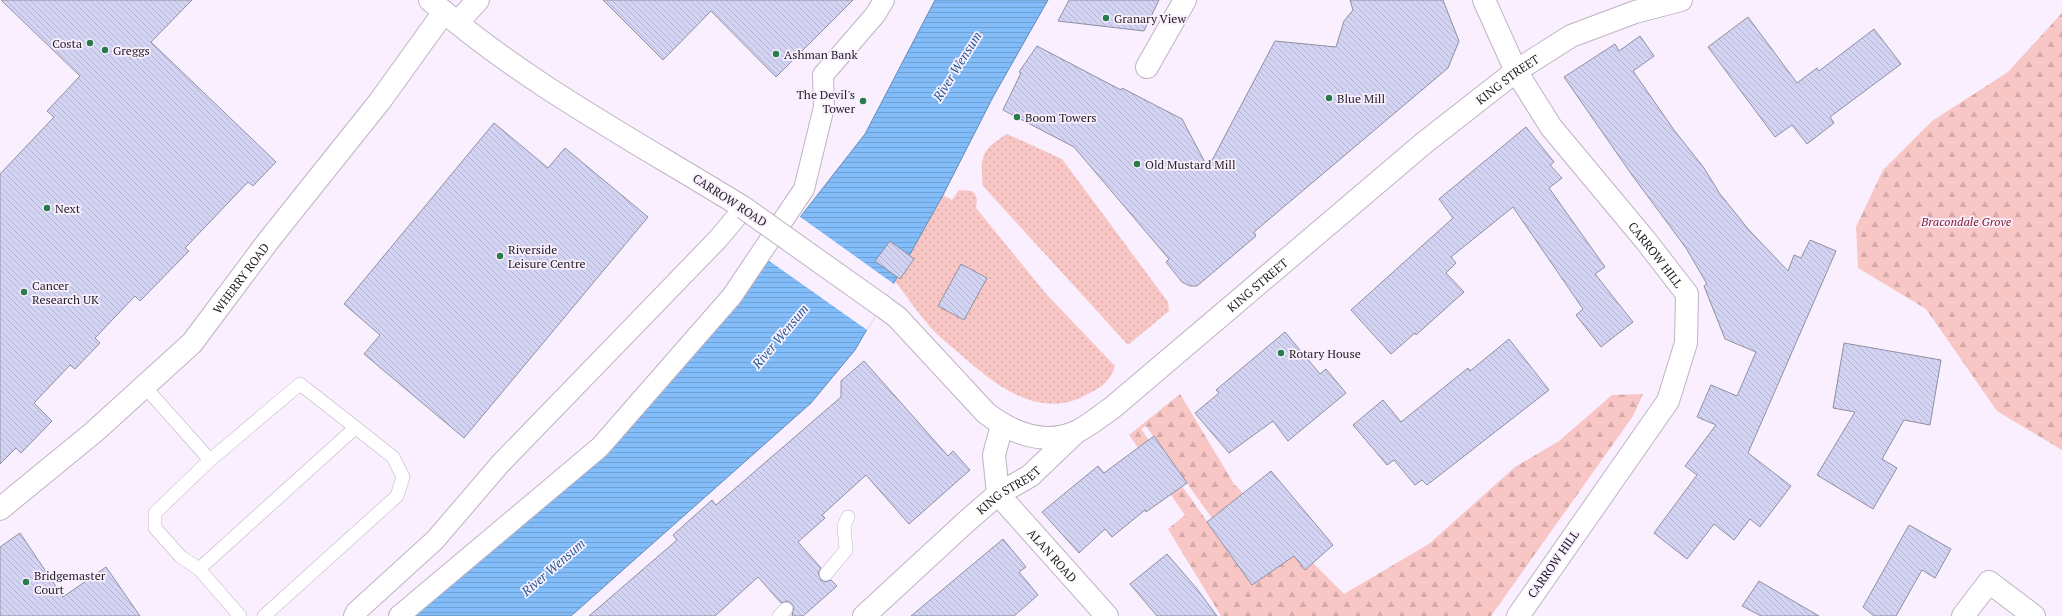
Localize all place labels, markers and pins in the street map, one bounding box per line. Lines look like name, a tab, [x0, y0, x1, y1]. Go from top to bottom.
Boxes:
place label: Granary View	[1114, 11, 1186, 26]
marker: Granary View	[1101, 13, 1111, 23]
place label: Costa	[52, 36, 82, 51]
marker: Costa	[85, 38, 95, 48]
place label: Greggs	[113, 43, 150, 58]
marker: Greggs	[100, 45, 110, 55]
place label: Ashman Bank	[784, 47, 858, 62]
marker: Ashman Bank	[771, 49, 781, 59]
place label: The Devil's Tower	[796, 87, 855, 116]
place label: Blue Mill	[1337, 91, 1385, 106]
marker: Blue Mill	[1324, 93, 1334, 103]
marker: The Devil's Tower	[858, 96, 868, 106]
place label: Boom Towers	[1025, 110, 1097, 125]
marker: Boom Towers	[1012, 112, 1022, 122]
place label: Old Mustard Mill	[1145, 157, 1236, 172]
marker: Old Mustard Mill	[1132, 159, 1142, 169]
place label: Next	[55, 201, 81, 216]
marker: Next	[42, 203, 52, 213]
place label: Riverside Leisure Centre	[508, 242, 586, 271]
marker: Riverside Leisure Centre	[495, 251, 505, 261]
place label: Cancer Research UK	[32, 278, 99, 307]
marker: Cancer Research UK	[19, 287, 29, 297]
place label: Rotary House	[1289, 346, 1361, 361]
marker: Rotary House	[1276, 348, 1286, 358]
place label: Bridgemaster Court	[34, 568, 106, 597]
marker: Bridgemaster Court	[21, 577, 31, 587]

